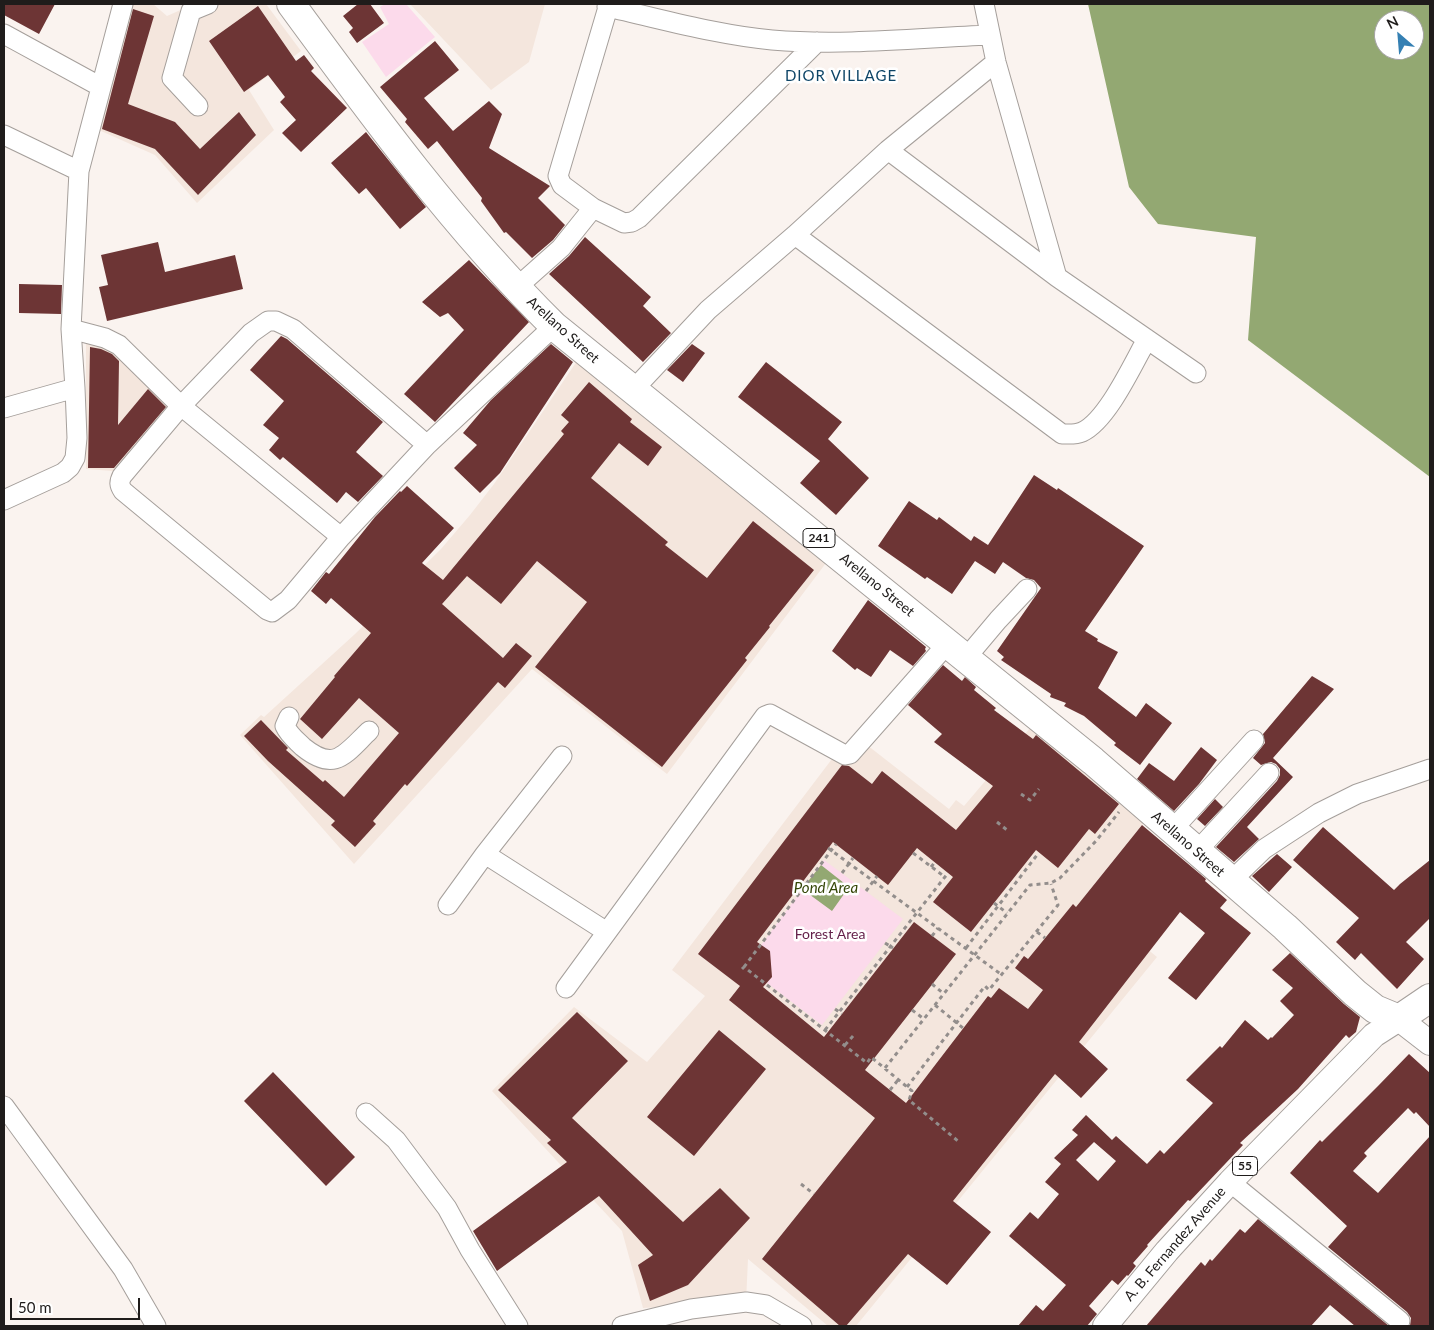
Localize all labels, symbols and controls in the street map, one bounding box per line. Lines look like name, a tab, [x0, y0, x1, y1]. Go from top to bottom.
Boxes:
north arrow	[1374, 10, 1424, 60]
text: N	[1384, 12, 1401, 32]
district label: DIOR VILLAGE	[783, 67, 899, 85]
street label: Arellano Street	[523, 293, 603, 367]
road number: 241	[803, 528, 835, 548]
street label: Arellano Street	[836, 550, 918, 620]
street label: Arellano Street	[1148, 808, 1228, 880]
water label: Pond Area	[794, 879, 858, 897]
park label: Forest Area	[795, 926, 865, 942]
road number: 55	[1232, 1156, 1258, 1176]
street label: A. B. Fernandez Avenue	[1121, 1183, 1229, 1305]
scale bar	[12, 1288, 142, 1320]
text: 50 m	[18, 1298, 52, 1316]

